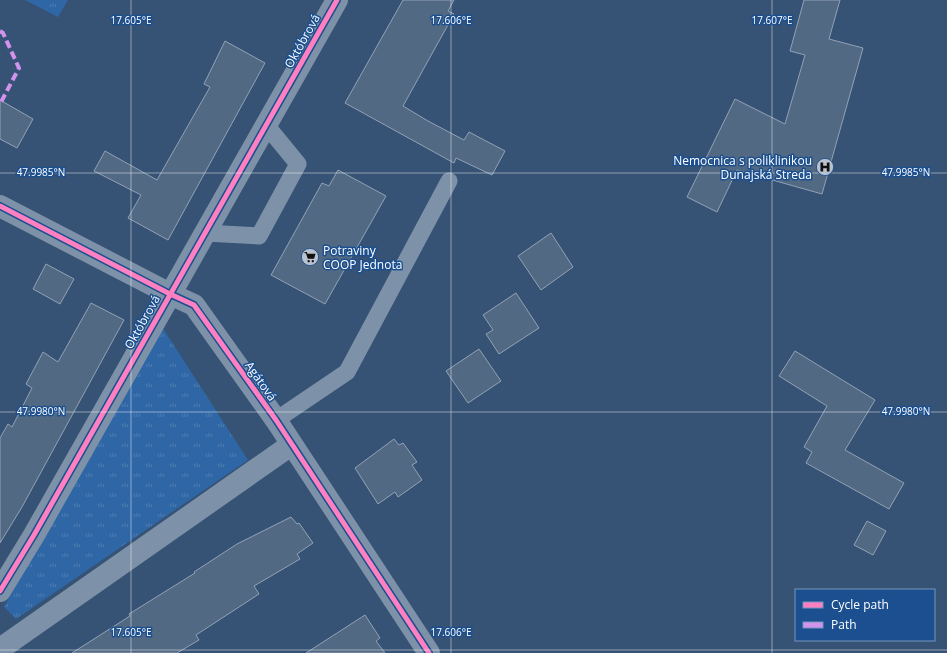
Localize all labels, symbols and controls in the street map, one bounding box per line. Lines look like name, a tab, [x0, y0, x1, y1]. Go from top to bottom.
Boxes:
street label: Októbrová	[280, 11, 324, 71]
text: 17.605°E	[110, 13, 152, 27]
text: 17.606°E	[430, 13, 472, 27]
text: 17.607°E	[751, 13, 793, 27]
place label: Nemocnica s poliklinikou Dunajská Streda	[673, 152, 812, 183]
hospital icon: Nemocnica s poliklinikou Dunajská Streda	[815, 157, 835, 177]
text: 47.9985°N	[17, 165, 65, 179]
text: 47.9985°N	[882, 165, 930, 179]
place label: Potraviny COOP Jednota	[323, 242, 402, 273]
supermarket icon: Potraviny COOP Jednota	[300, 247, 320, 267]
street label: Októbrová	[120, 292, 164, 352]
street label: Agátová	[241, 358, 281, 404]
text: 47.9980°N	[17, 404, 65, 418]
text: 47.9980°N	[882, 404, 930, 418]
legend	[795, 589, 935, 641]
text: Cycle path	[831, 596, 889, 613]
text: Path	[831, 616, 857, 633]
text: 17.605°E	[110, 625, 152, 639]
text: 17.606°E	[430, 625, 472, 639]

